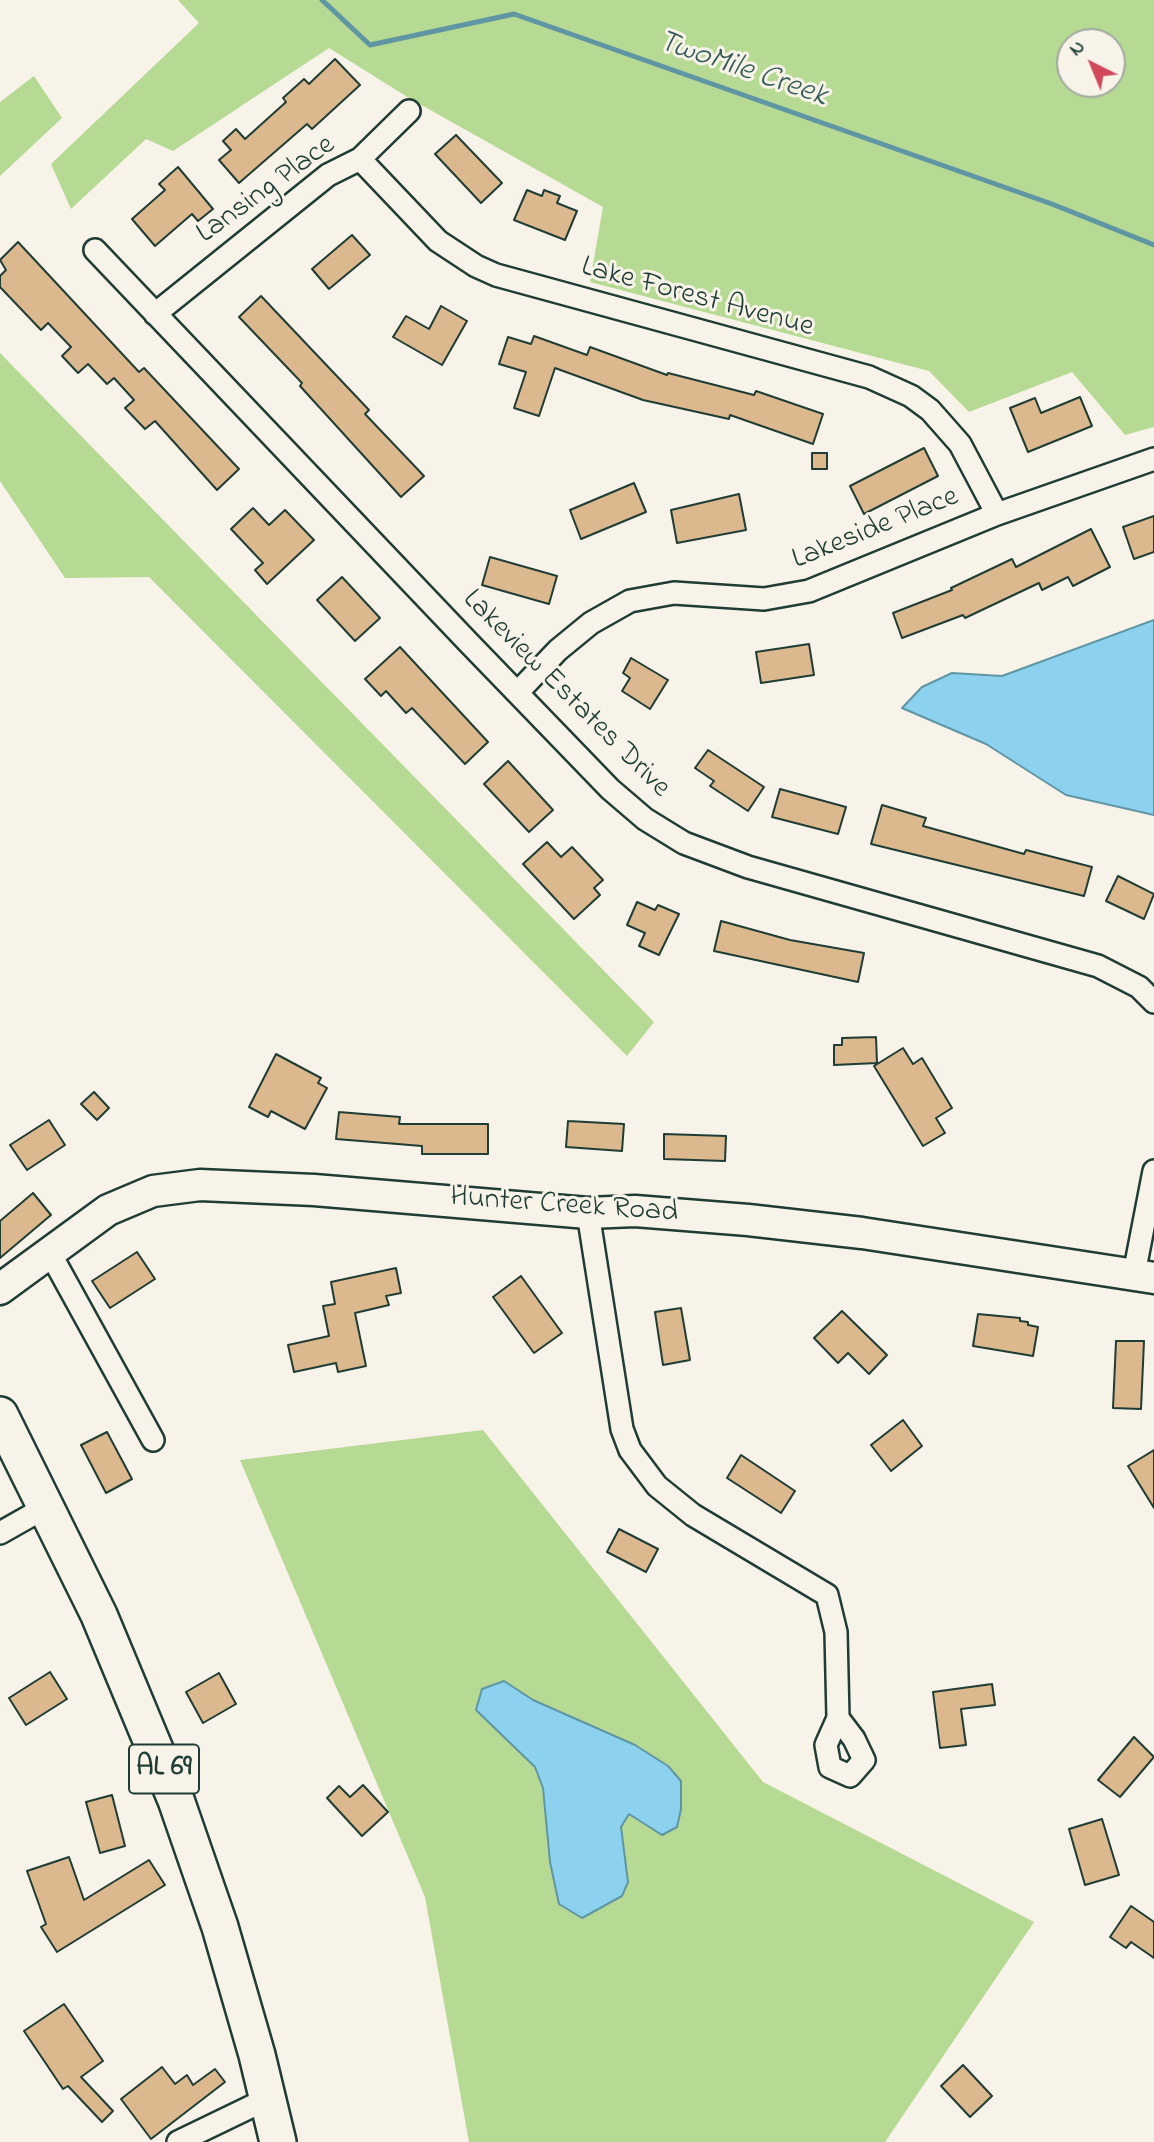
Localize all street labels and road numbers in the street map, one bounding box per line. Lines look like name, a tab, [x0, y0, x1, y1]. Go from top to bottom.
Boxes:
street label: Lansing Place	[191, 129, 343, 253]
street label: Lake Forest Avenue	[577, 251, 817, 347]
street label: Lakeside Place	[788, 480, 964, 580]
street label: Lakeview Estates Drive	[453, 583, 677, 807]
street label: Hunter Creek Road	[449, 1181, 679, 1233]
road number: AL 69	[129, 1744, 199, 1794]

